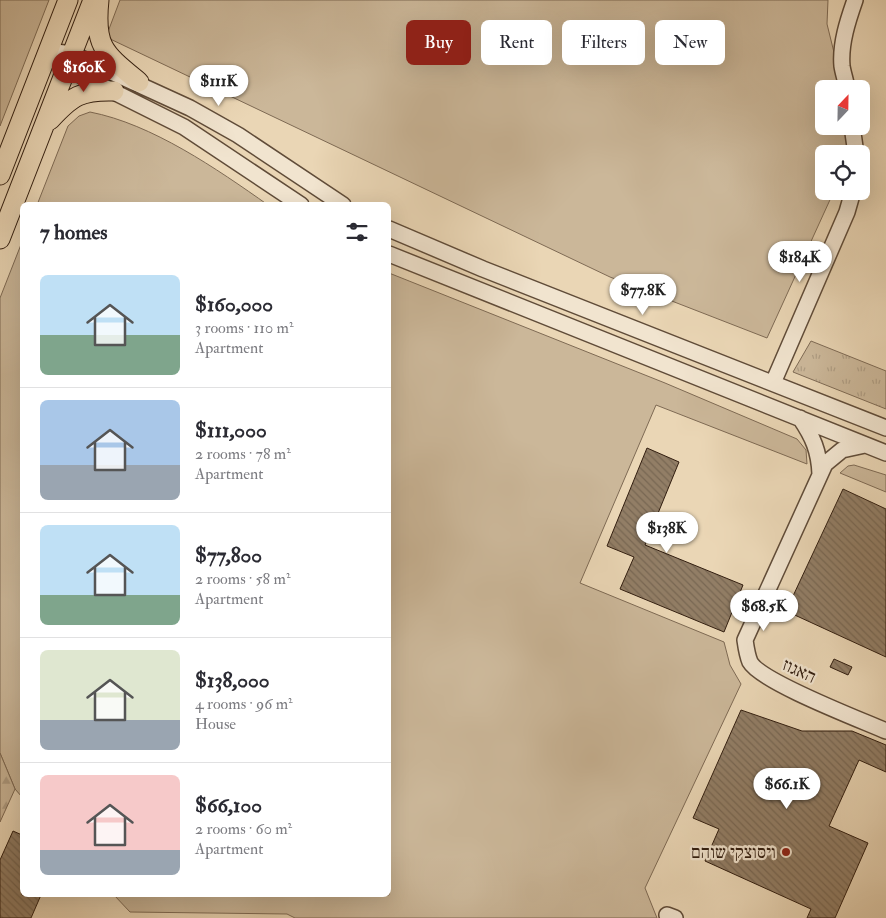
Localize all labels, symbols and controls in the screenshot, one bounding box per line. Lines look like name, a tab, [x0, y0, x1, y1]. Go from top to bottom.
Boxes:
chip: Buy	[406, 20, 471, 65]
chip: Rent	[481, 20, 552, 65]
chip: Filters	[562, 20, 645, 65]
chip: New	[655, 20, 725, 65]
pin: $160K	[49, 51, 119, 93]
text: $160K	[63, 57, 105, 77]
pin: $111K	[184, 64, 254, 107]
text: $111K	[200, 71, 238, 91]
north arrow	[815, 80, 870, 135]
map controls	[815, 80, 870, 200]
button: locate	[815, 145, 870, 200]
icon: filters	[343, 218, 371, 246]
text: 7 homes	[40, 219, 107, 246]
pin: $184K	[765, 240, 835, 283]
text: $184K	[779, 247, 821, 267]
pin: $77.8K	[602, 274, 684, 316]
text: $77.8K	[620, 280, 666, 300]
text: $160,000	[195, 291, 273, 318]
icon: home	[80, 295, 140, 355]
text: 3 rooms · 110 m²	[195, 318, 293, 338]
text: Apartment	[195, 338, 263, 358]
text: $111,000	[195, 417, 267, 444]
icon: home	[80, 420, 140, 480]
text: 2 rooms · 78 m²	[195, 444, 291, 464]
text: Apartment	[195, 464, 263, 484]
pin: $138K	[632, 512, 702, 554]
text: $138K	[647, 518, 687, 538]
text: $77,800	[195, 542, 262, 569]
icon: home	[80, 545, 140, 605]
text: 2 rooms · 58 m²	[195, 569, 290, 589]
text: Apartment	[195, 589, 263, 609]
pin: $68.5K	[723, 590, 805, 632]
text: $68.5K	[741, 596, 787, 616]
street label: האגוז	[778, 653, 820, 689]
text: $138,000	[195, 667, 270, 694]
icon: home	[80, 670, 140, 730]
text: 4 rooms · 96 m²	[195, 694, 293, 714]
text: House	[195, 714, 236, 734]
pin: $66.1K	[746, 768, 828, 810]
text: $66.1K	[764, 774, 810, 794]
text: $66,100	[195, 792, 262, 819]
icon: home	[80, 795, 140, 855]
text: 2 rooms · 60 m²	[195, 819, 292, 839]
text: Apartment	[195, 839, 263, 859]
place label: ויסוצקי שוהם	[691, 841, 776, 864]
marker: ויסוצקי שוהם	[780, 846, 792, 858]

